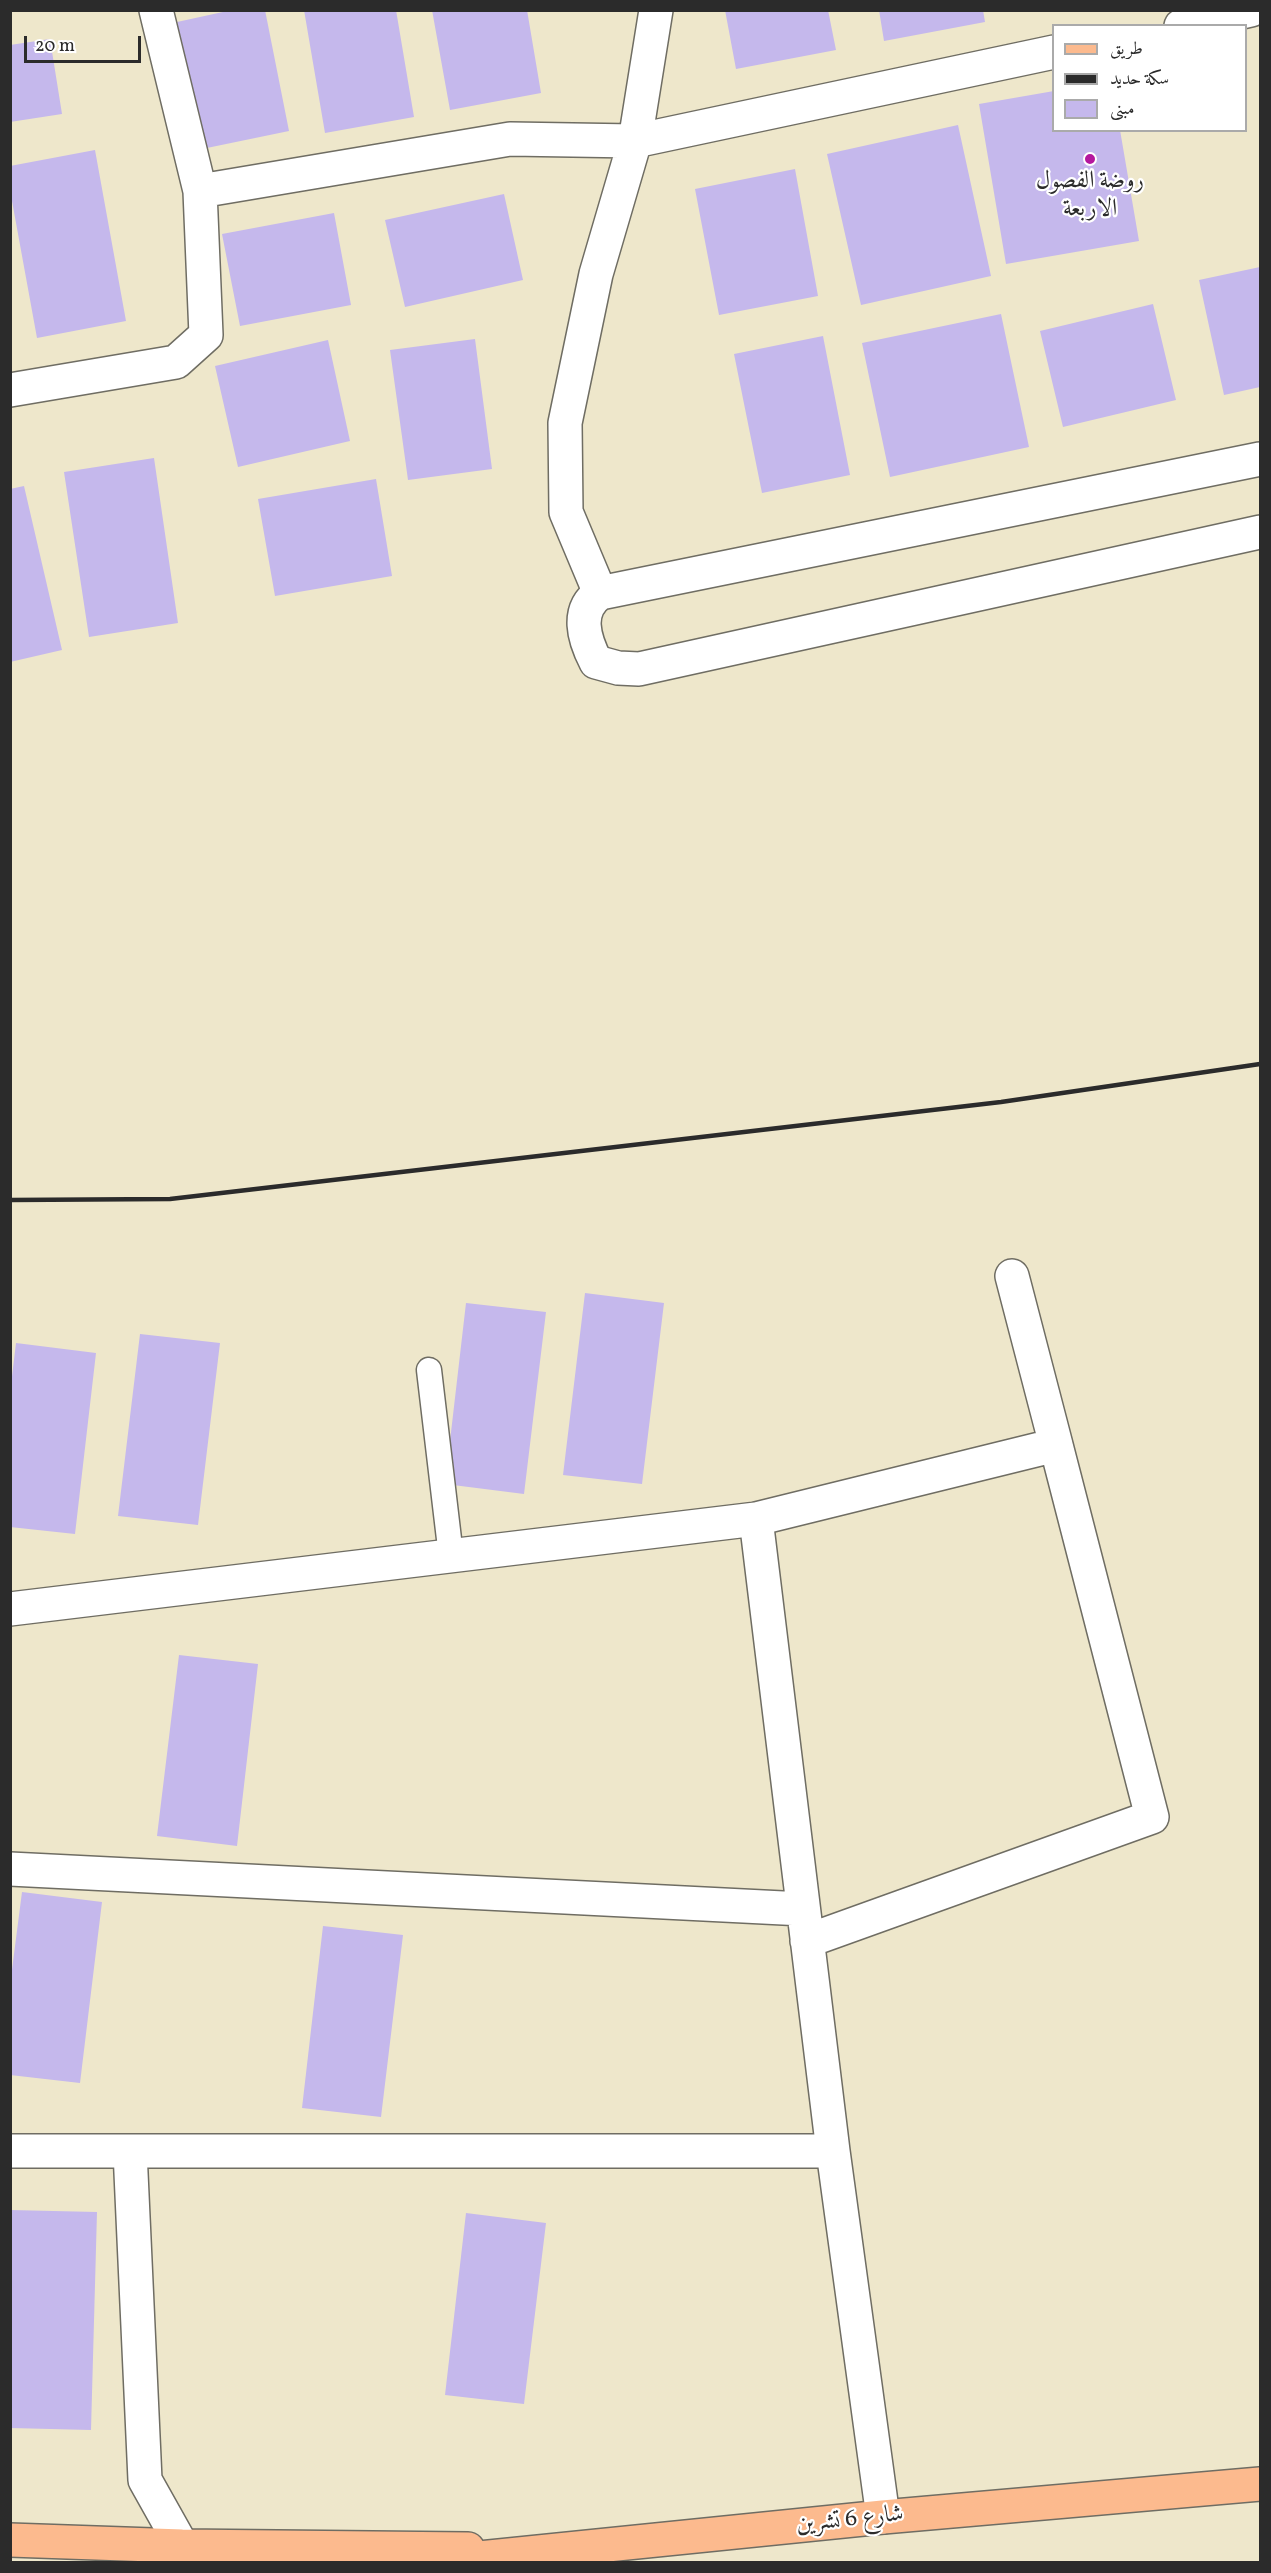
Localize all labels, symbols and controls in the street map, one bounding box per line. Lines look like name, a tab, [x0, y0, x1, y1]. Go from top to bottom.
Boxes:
scale bar	[27, 24, 144, 62]
legend	[1052, 24, 1247, 132]
text: 20 m	[35, 34, 75, 59]
text: طريق	[1110, 37, 1143, 62]
text: سكة حديد	[1110, 67, 1169, 92]
text: مبنى	[1110, 97, 1135, 122]
marker: روضة الفصول الاربعة	[1083, 152, 1097, 166]
place label: روضة الفصول الاربعة	[1036, 169, 1144, 225]
street label: شارع 6 تشرين	[795, 2501, 905, 2541]

